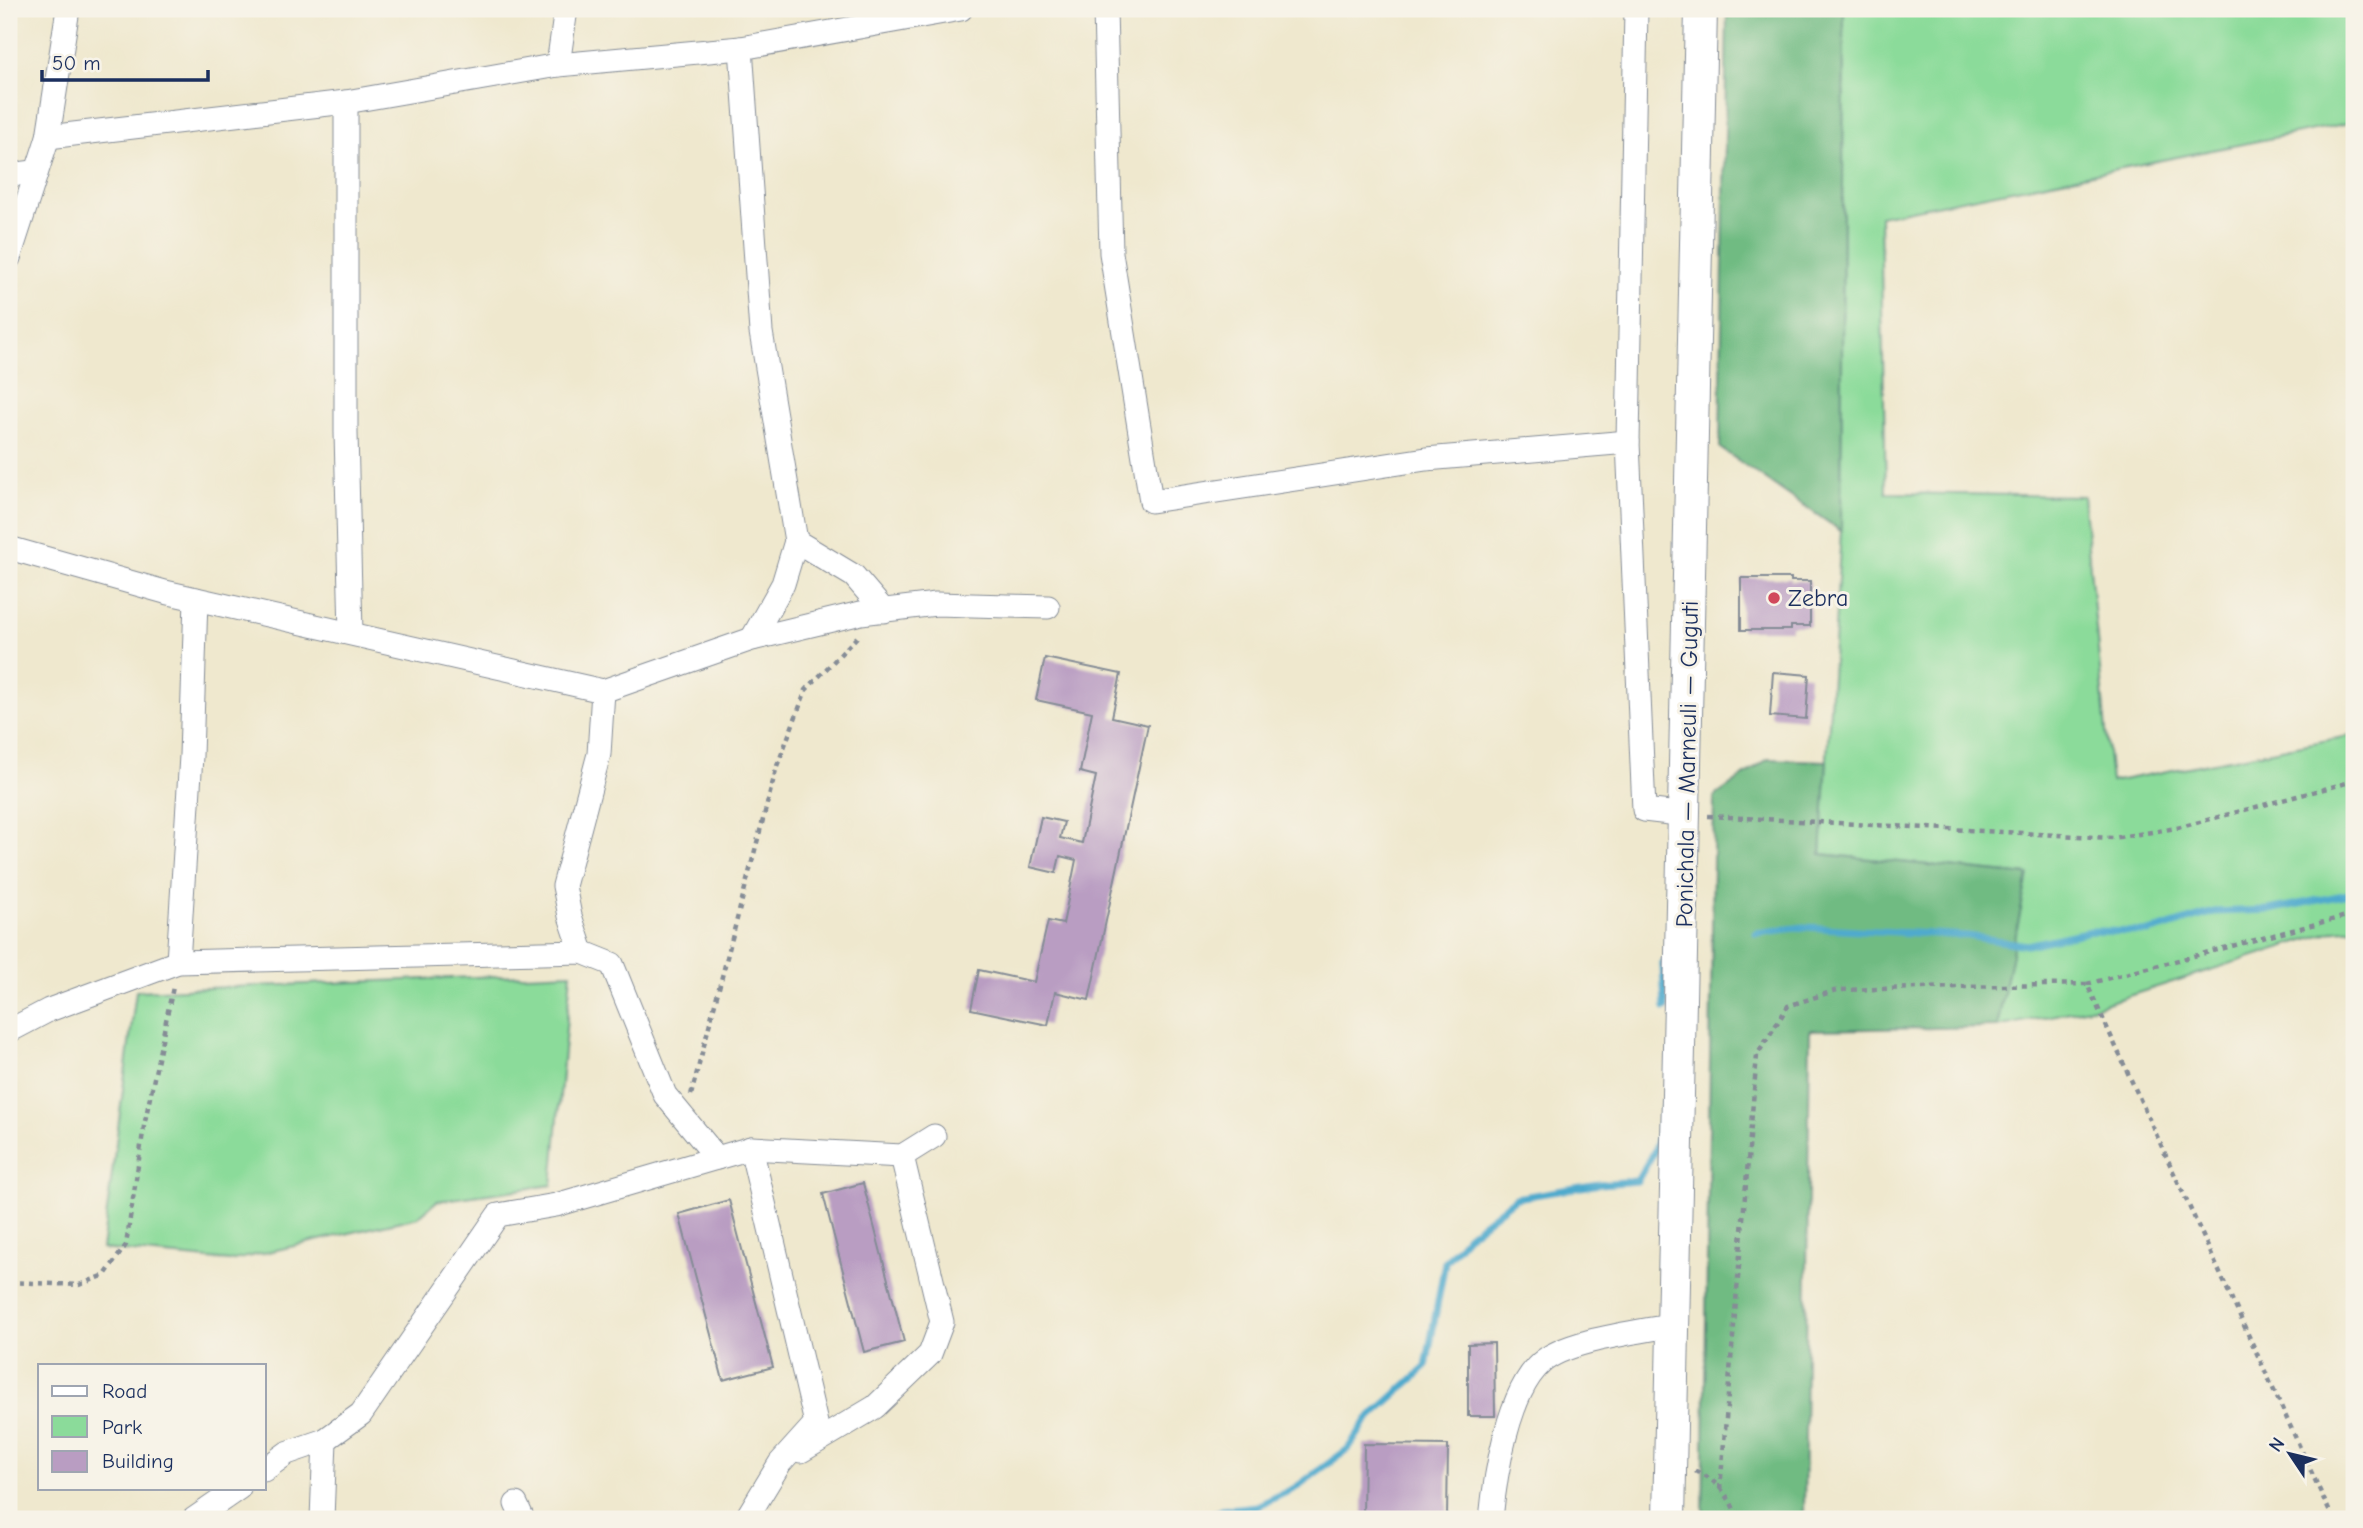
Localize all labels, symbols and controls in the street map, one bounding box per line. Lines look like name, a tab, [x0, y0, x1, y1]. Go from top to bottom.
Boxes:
scale bar	[42, 38, 208, 82]
text: 50 m	[52, 51, 101, 75]
place label: Zebra	[1788, 584, 1848, 612]
marker: Zebra	[1766, 590, 1782, 606]
street label: Ponichala — Marneuli — Guguti	[1670, 600, 1704, 928]
legend	[38, 1364, 266, 1490]
text: Road	[102, 1379, 147, 1403]
text: Park	[102, 1415, 142, 1439]
north arrow	[2254, 1420, 2324, 1490]
text: N	[2264, 1433, 2289, 1456]
text: Building	[102, 1449, 174, 1473]

